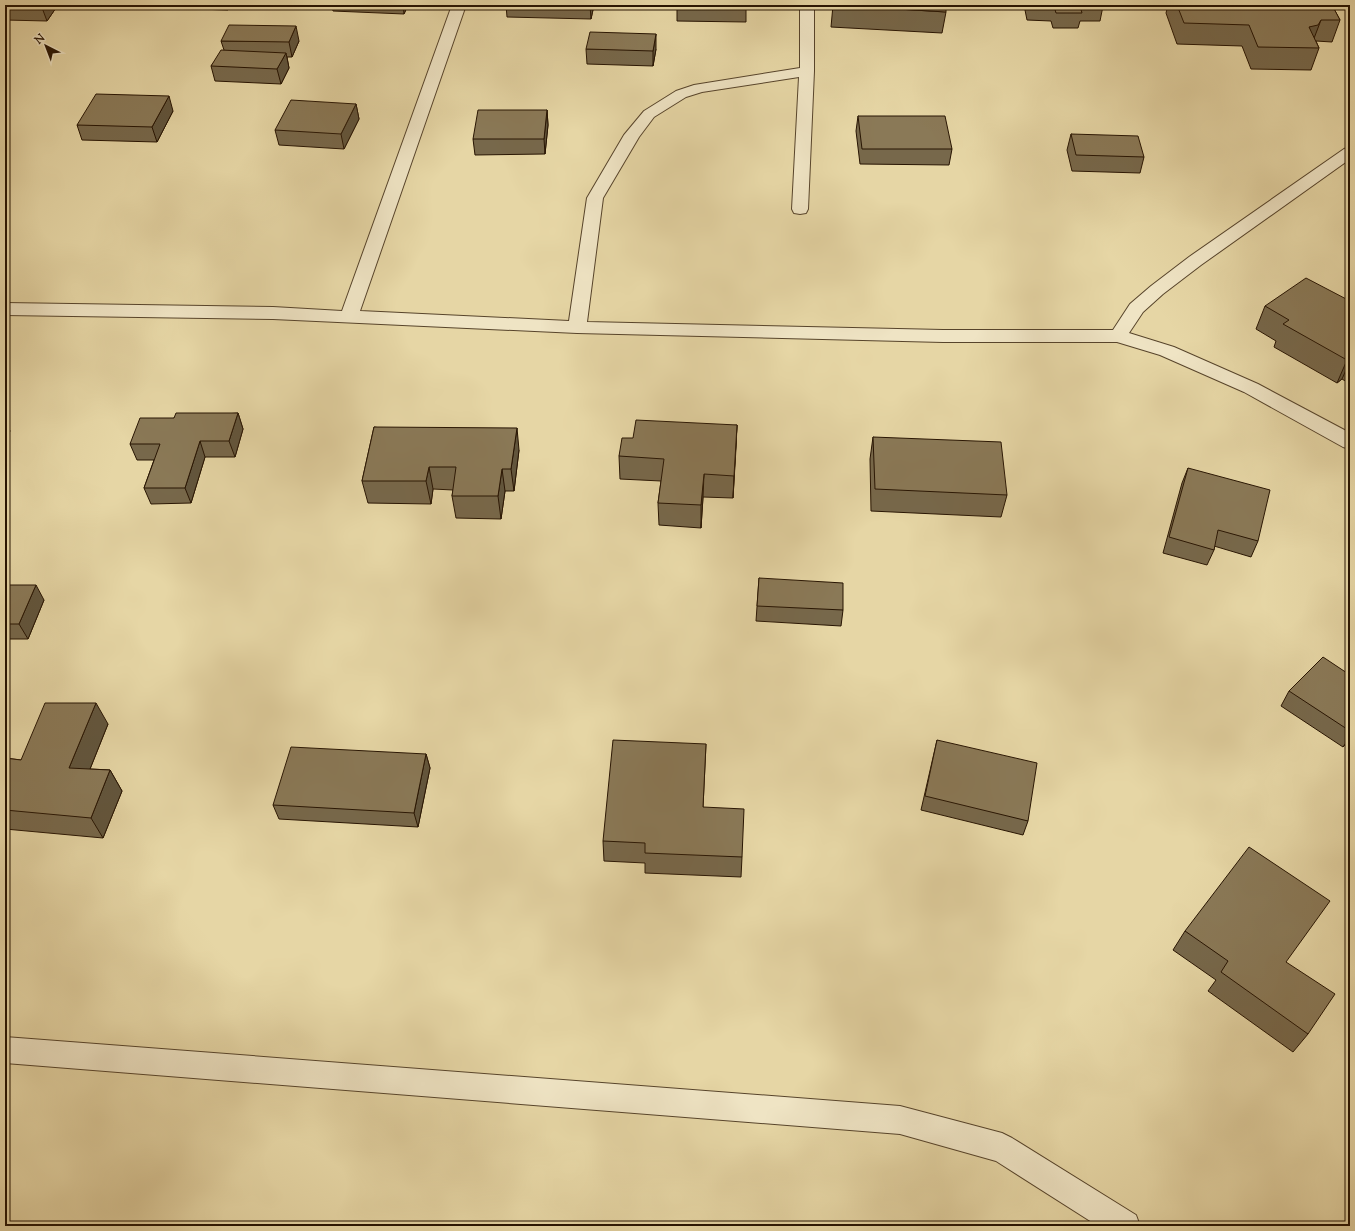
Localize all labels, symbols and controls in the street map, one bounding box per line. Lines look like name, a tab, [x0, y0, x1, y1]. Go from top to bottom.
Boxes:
north arrow	[26, 26, 66, 66]
text: N	[31, 30, 49, 49]

